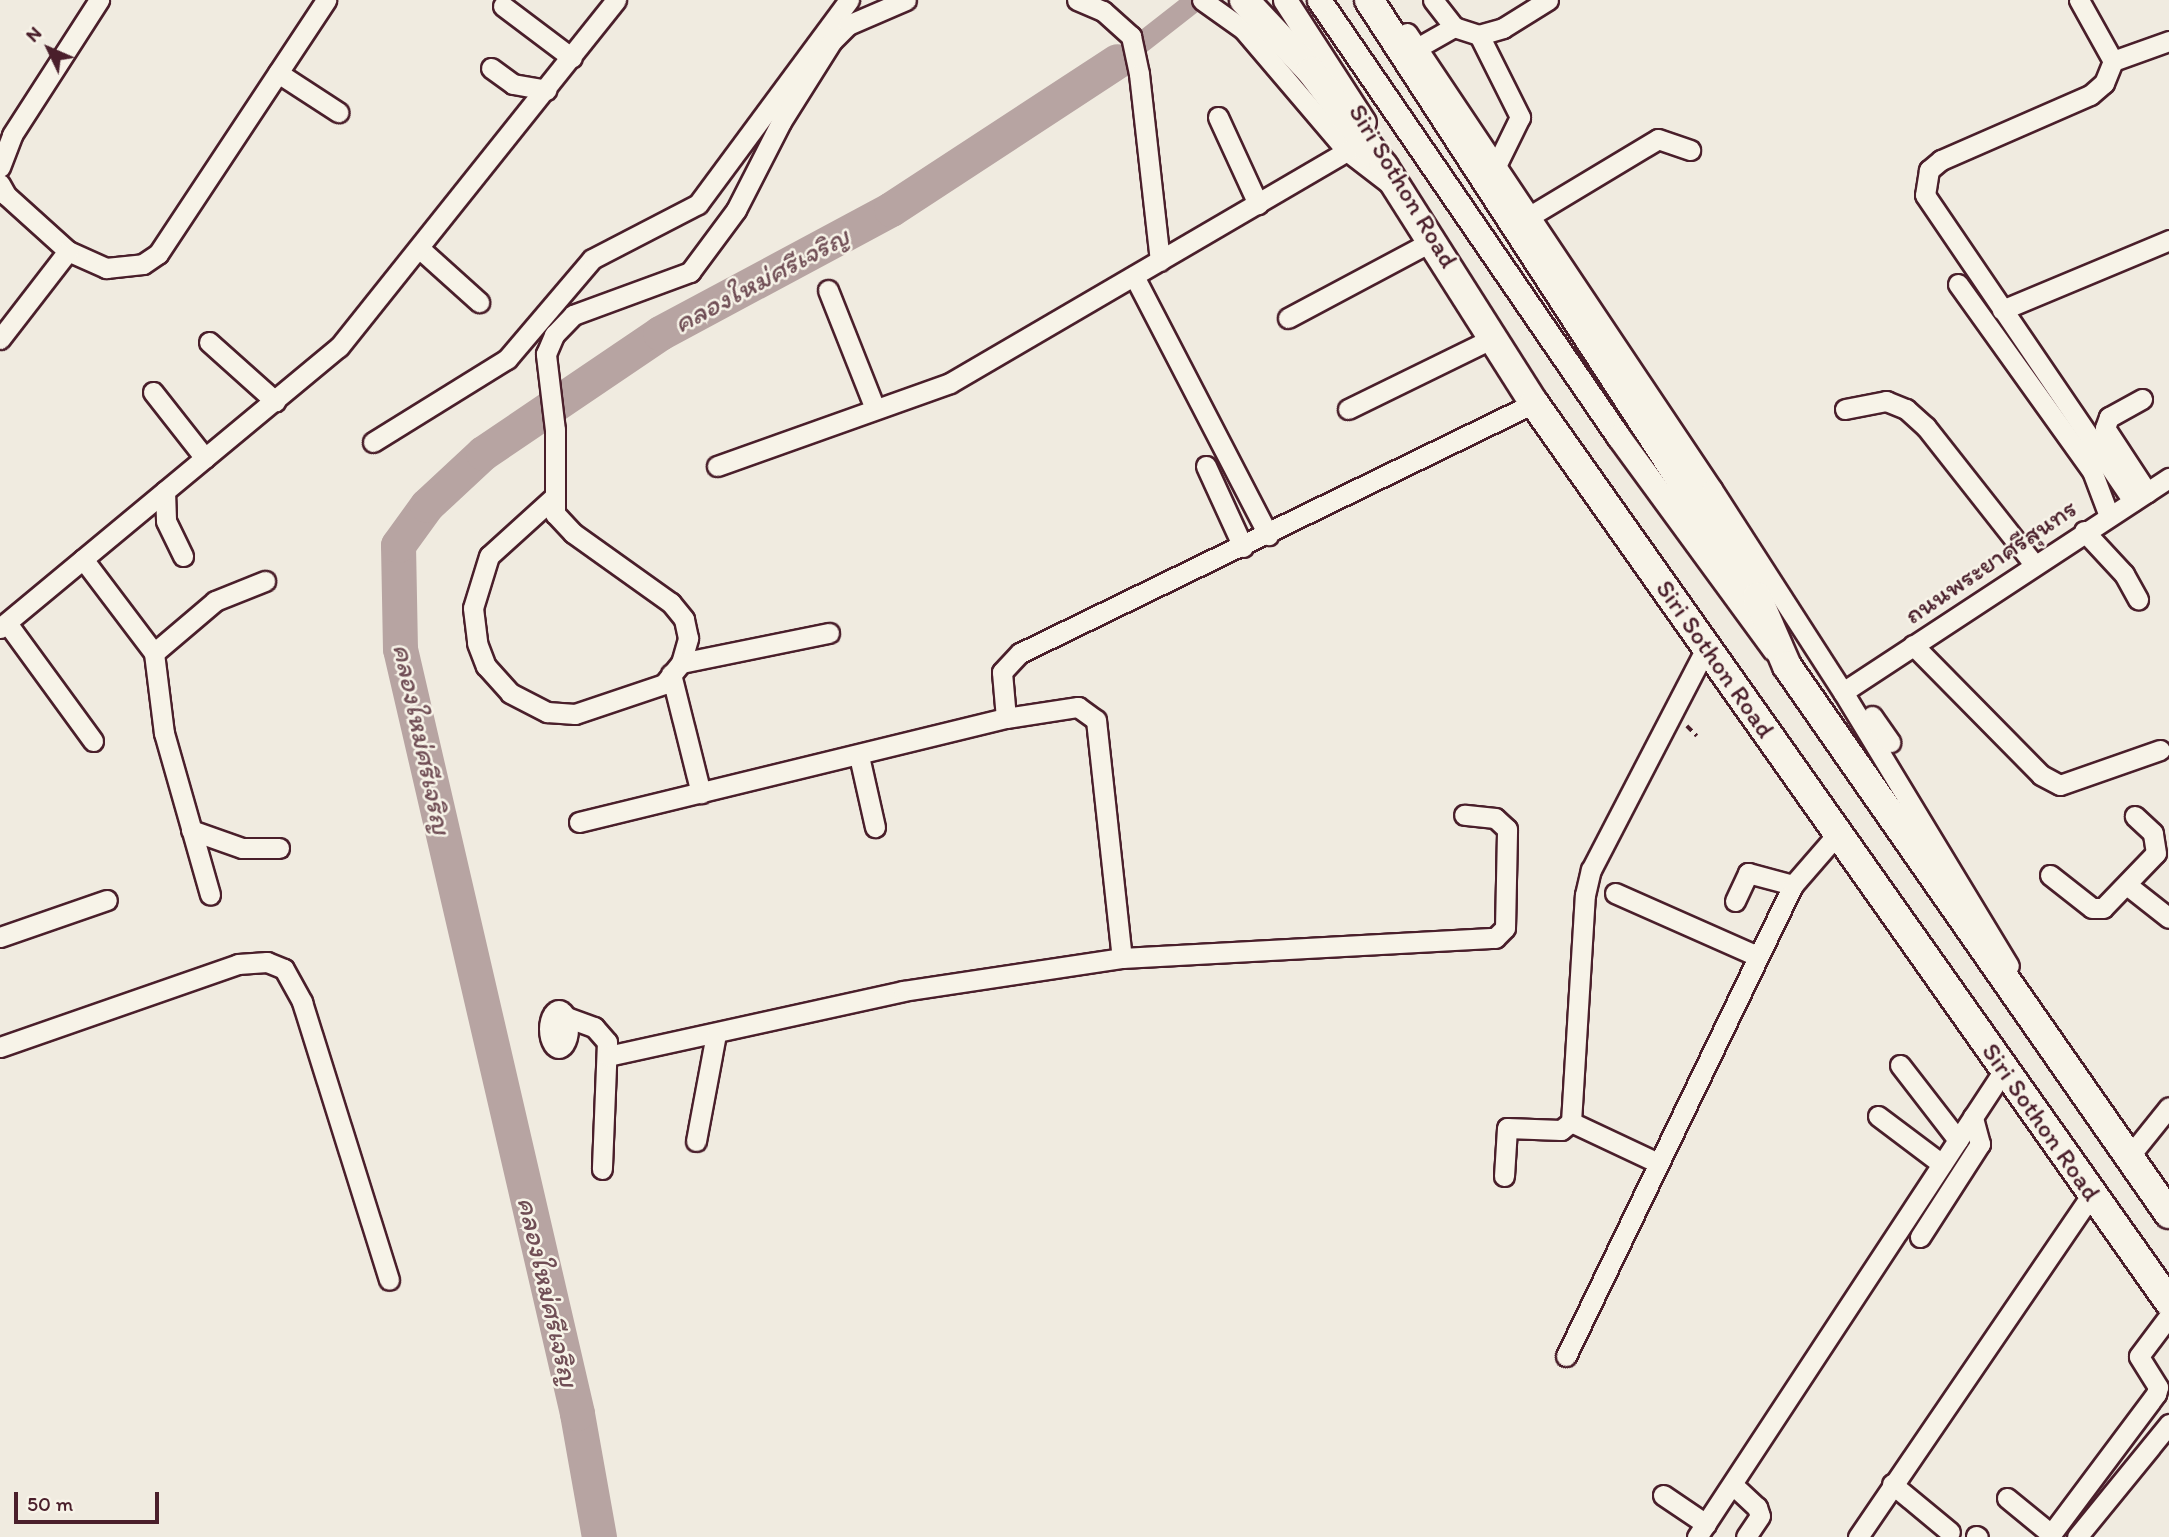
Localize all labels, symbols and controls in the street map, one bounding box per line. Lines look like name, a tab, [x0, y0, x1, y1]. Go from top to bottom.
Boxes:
north arrow	[14, 14, 84, 84]
text: N	[21, 21, 46, 47]
street label: Siri Sothon Road	[1342, 99, 1464, 273]
water label: คลองใหม่ศรีเจริญ	[667, 219, 855, 339]
street label: ถนนพระยาศรีสุนทร	[1899, 493, 2083, 631]
street label: Siri Sothon Road	[1649, 574, 1781, 744]
water label: คลองใหม่ศรีเจริญ	[386, 641, 460, 837]
street label: Siri Sothon Road	[1975, 1037, 2107, 1207]
water label: คลองใหม่ศรีเจริญ	[511, 1194, 587, 1390]
scale bar	[18, 1478, 163, 1522]
text: 50 m	[27, 1491, 73, 1516]

